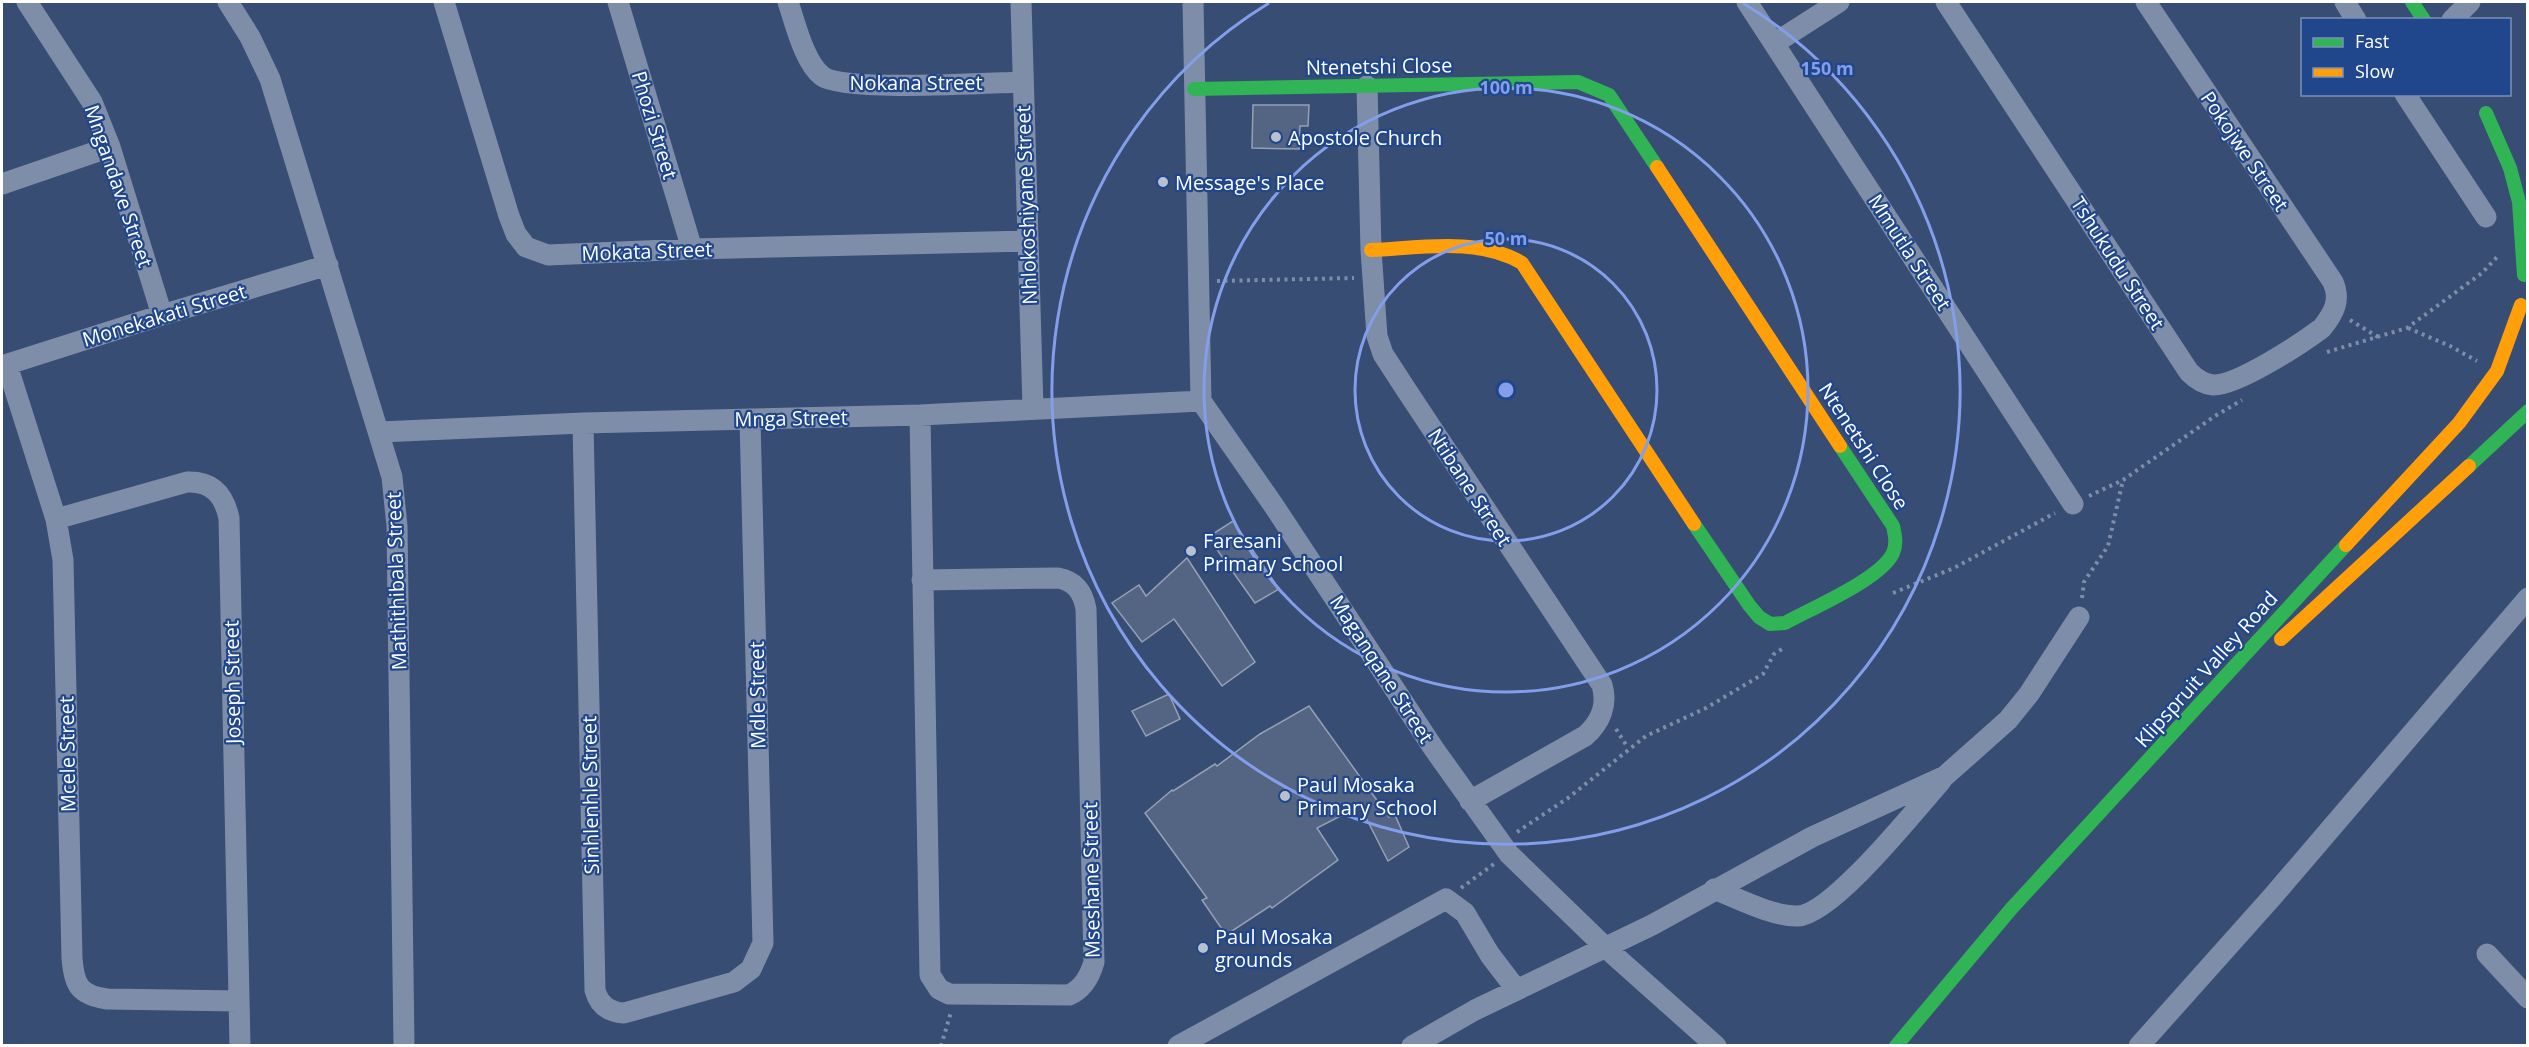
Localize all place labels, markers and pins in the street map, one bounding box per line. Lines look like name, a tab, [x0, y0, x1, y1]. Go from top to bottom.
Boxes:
place label: Apostole Church	[1288, 124, 1442, 151]
marker: Apostole Church	[1269, 130, 1283, 144]
place label: Message's Place	[1175, 169, 1325, 196]
marker: Message's Place	[1156, 175, 1170, 189]
centre of rings	[1496, 380, 1516, 400]
place label: Faresani Primary School	[1203, 527, 1343, 577]
marker: Faresani Primary School	[1184, 544, 1198, 558]
place label: Paul Mosaka Primary School	[1297, 771, 1437, 821]
marker: Paul Mosaka Primary School	[1278, 789, 1292, 803]
place label: Paul Mosaka grounds	[1215, 923, 1333, 973]
marker: Paul Mosaka grounds	[1196, 941, 1210, 955]

